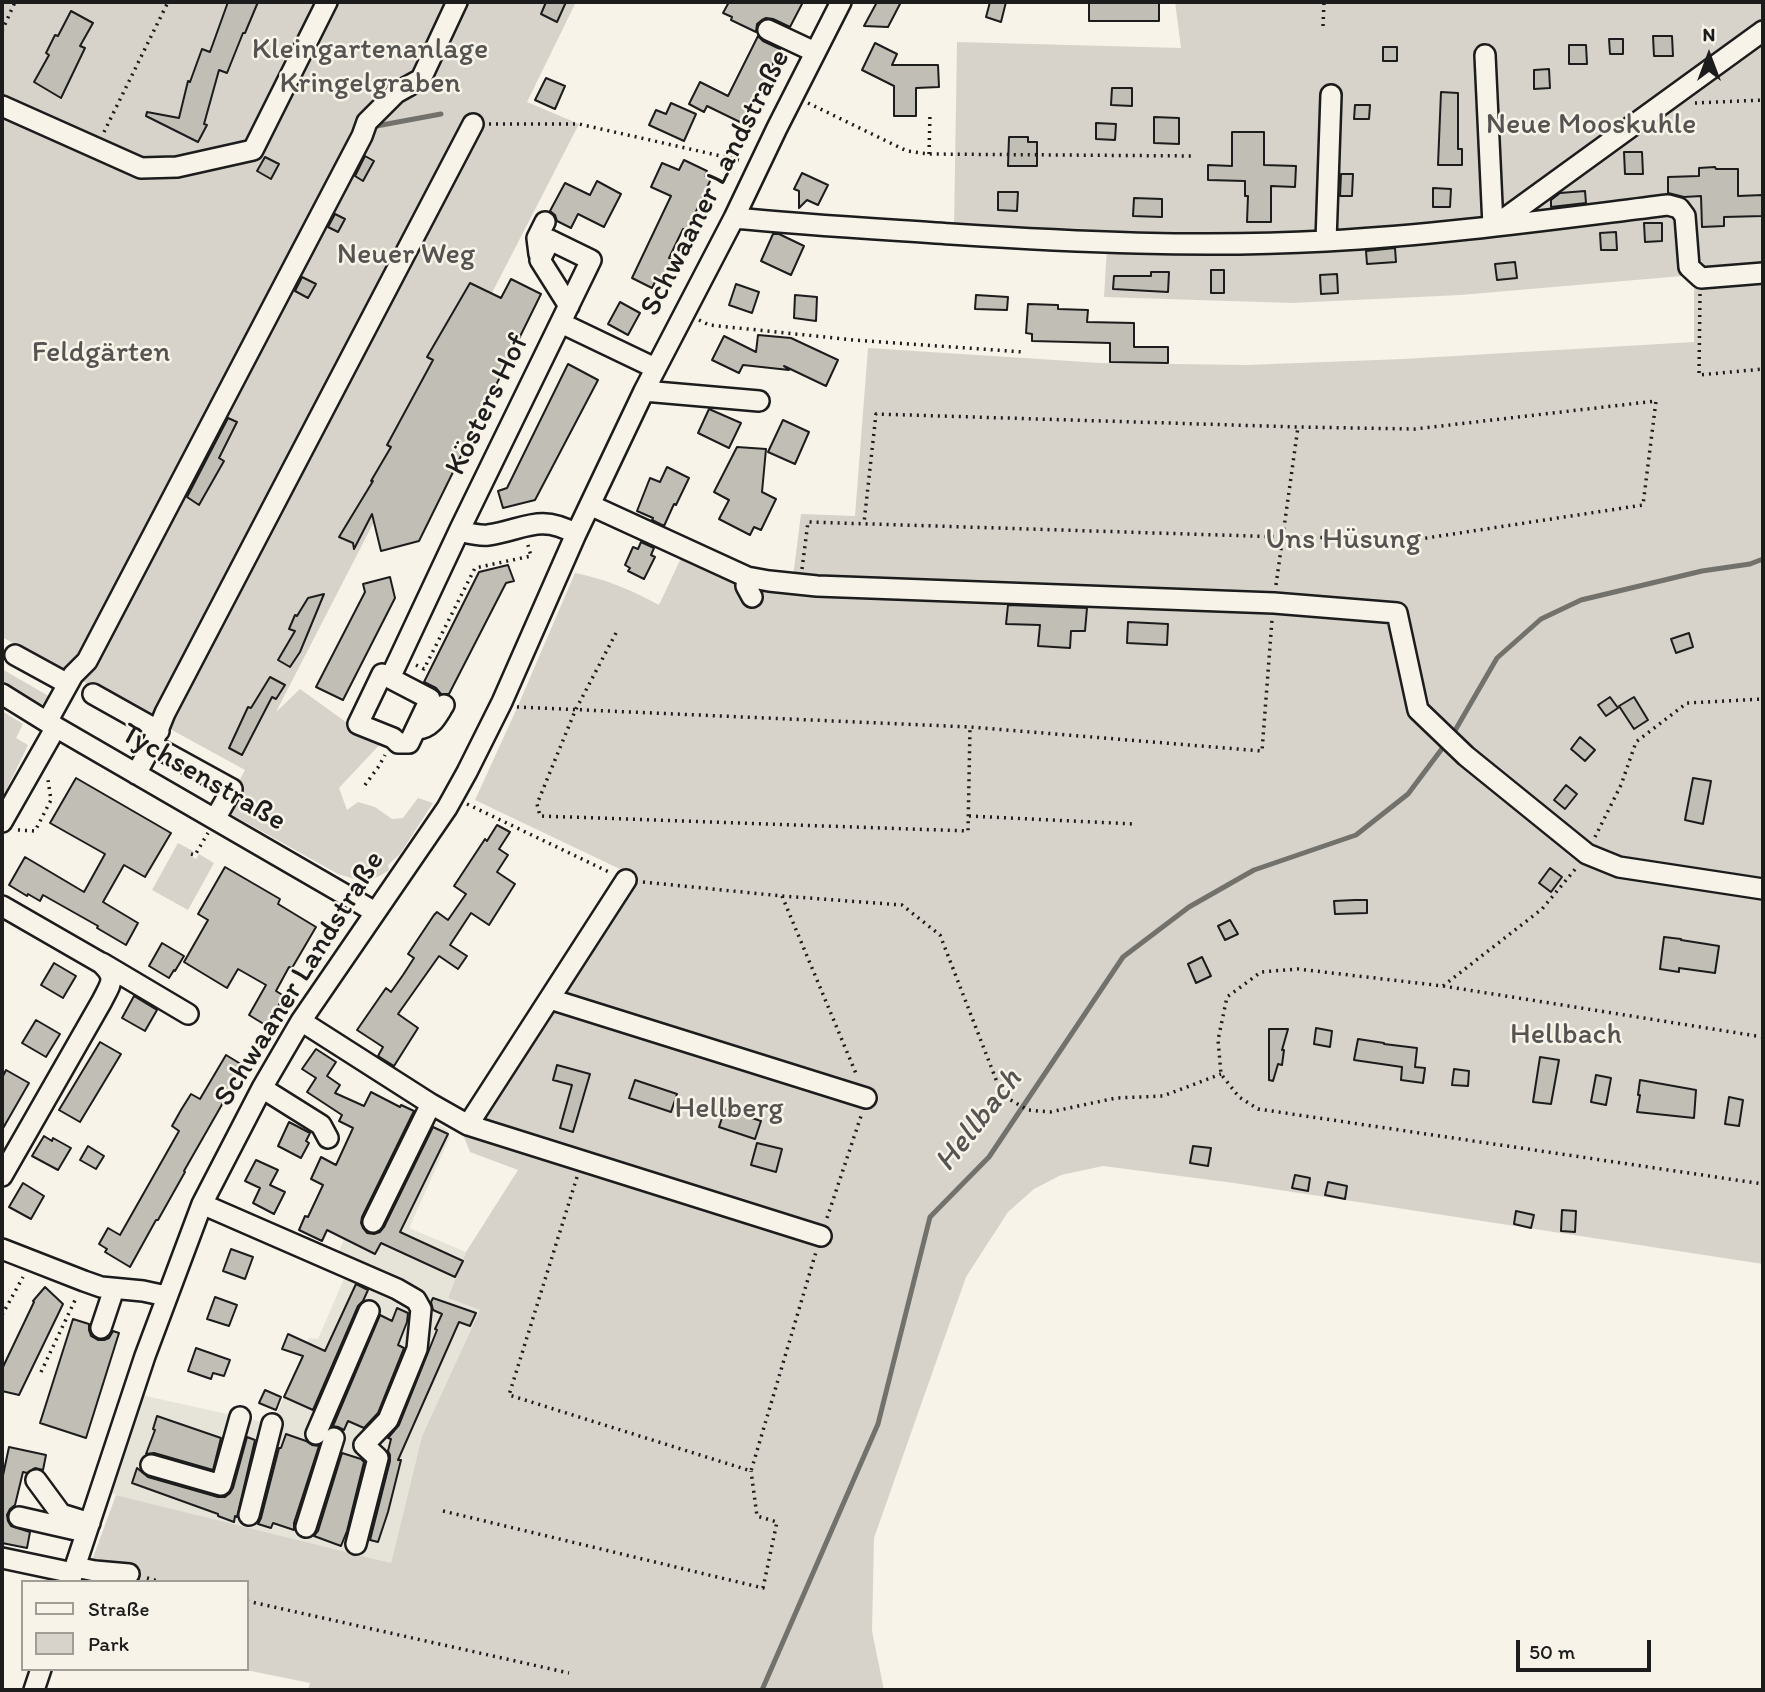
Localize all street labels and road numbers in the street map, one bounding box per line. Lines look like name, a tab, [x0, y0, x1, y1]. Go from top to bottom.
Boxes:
street label: Schwaaner Landstraße	[633, 44, 799, 322]
street label: Kösters Hof	[438, 329, 538, 481]
street label: Tychsenstraße	[114, 716, 292, 840]
street label: Schwaaner Landstraße	[207, 845, 393, 1113]

